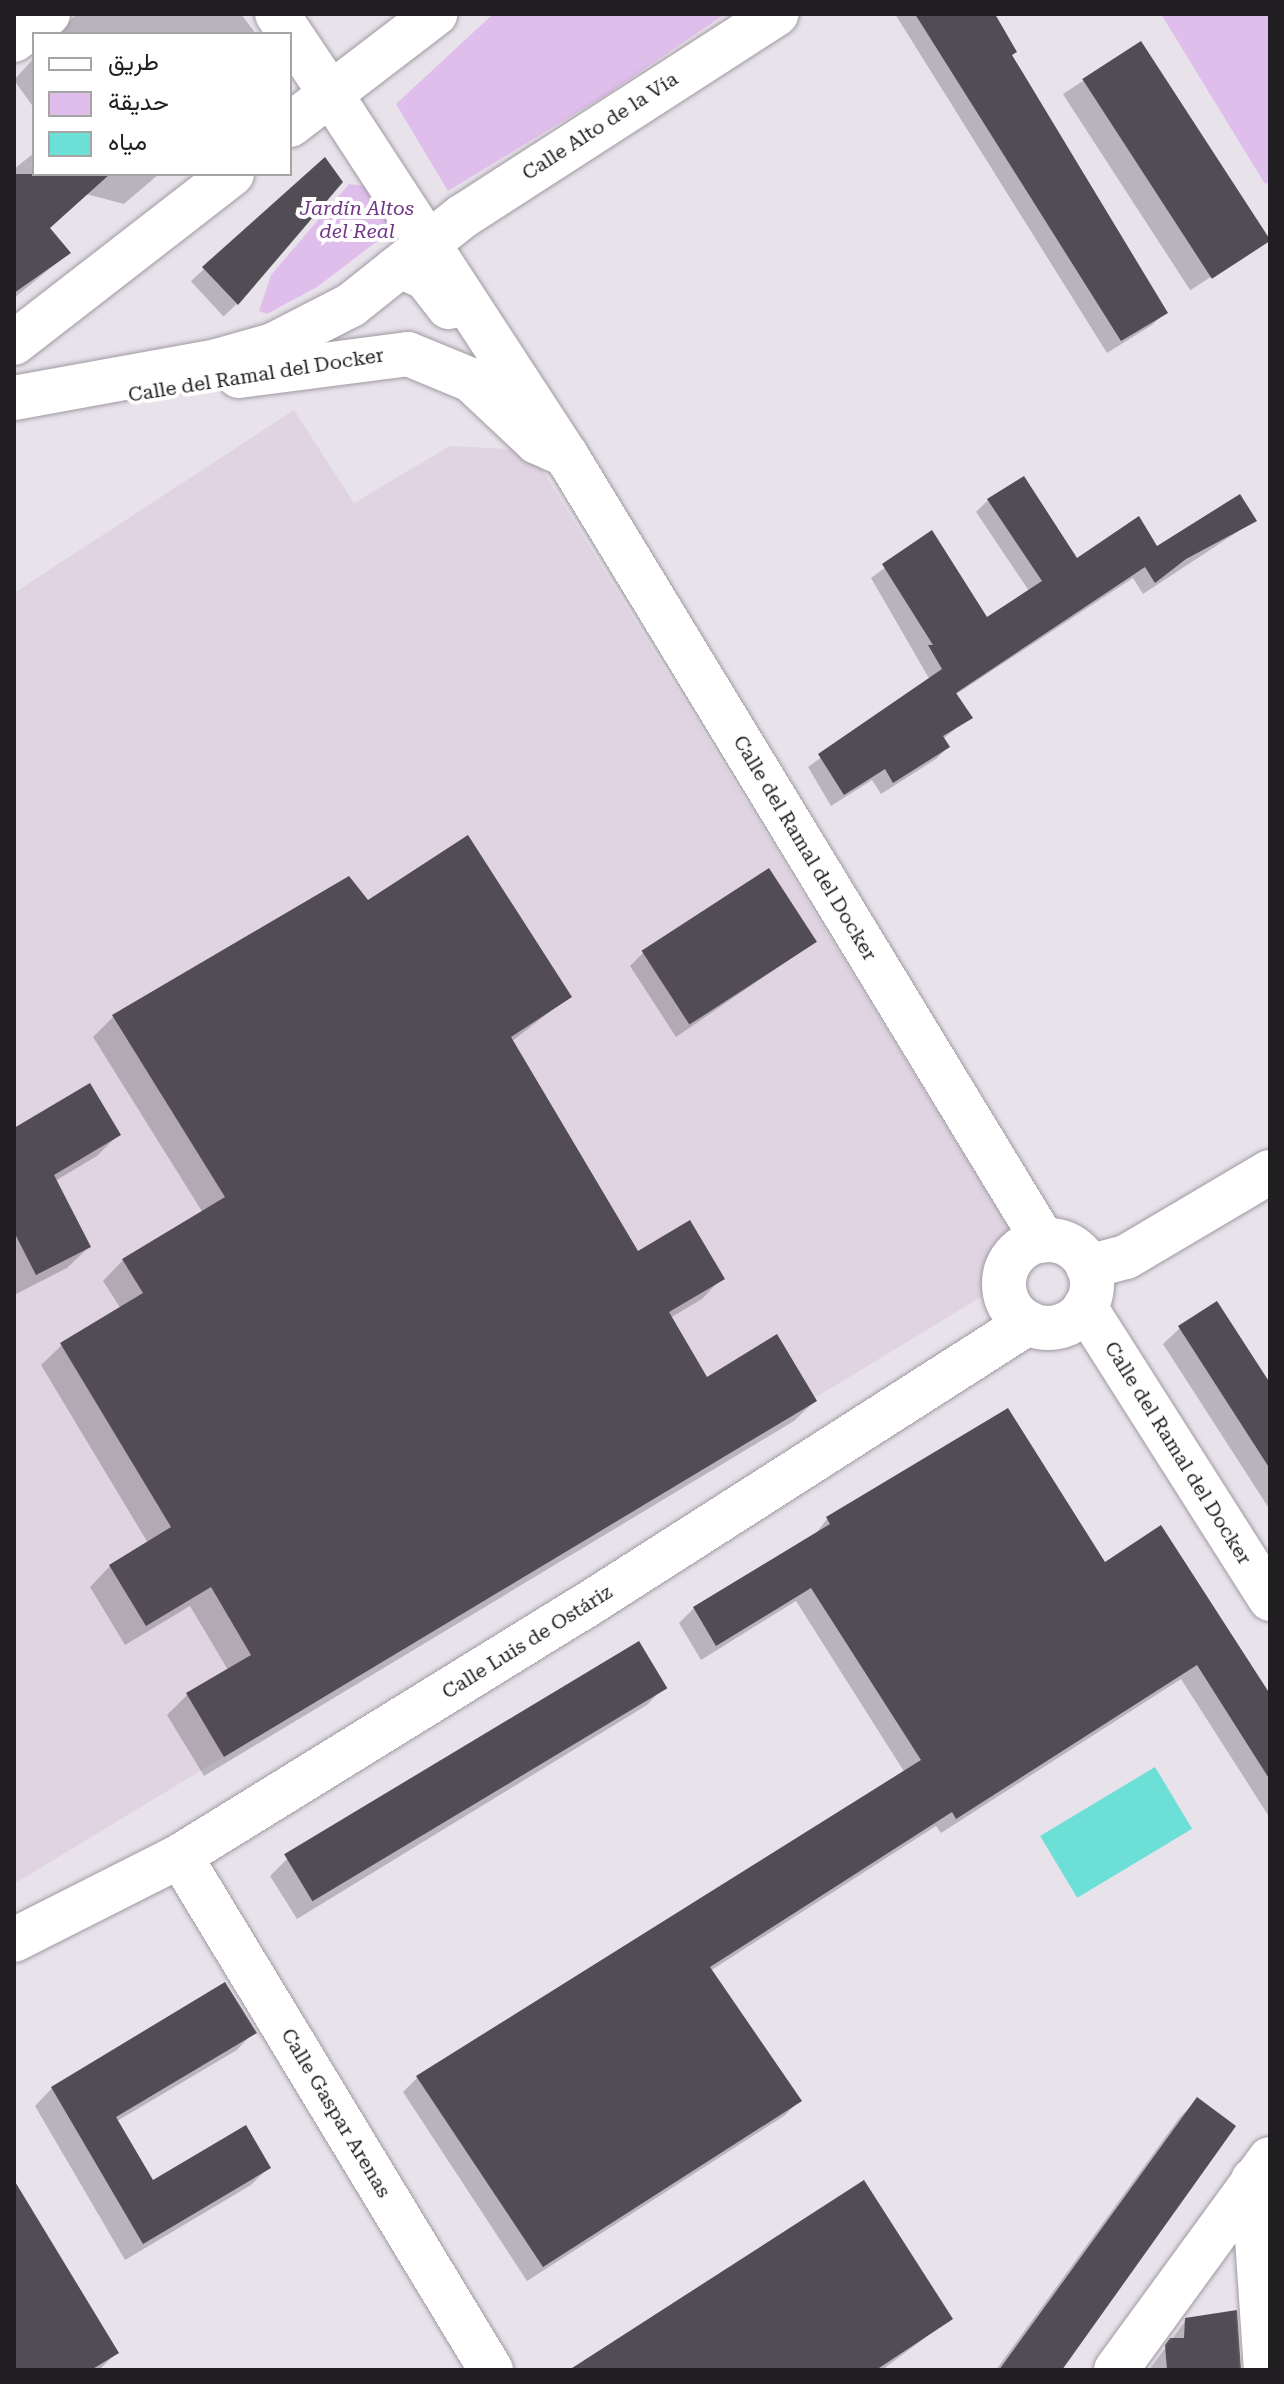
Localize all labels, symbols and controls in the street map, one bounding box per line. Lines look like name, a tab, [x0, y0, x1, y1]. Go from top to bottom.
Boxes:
legend	[32, 32, 292, 176]
text: طريق	[108, 48, 159, 76]
street label: Calle Alto de la Vía	[518, 67, 682, 185]
text: حديقة	[108, 88, 169, 116]
text: مياه	[108, 128, 147, 156]
park label: Jardín Altos del Real	[300, 197, 414, 244]
street label: Calle del Ramal del Docker	[127, 343, 385, 407]
street label: Calle del Ramal del Docker	[728, 731, 882, 965]
street label: Calle del Ramal del Docker	[1099, 1337, 1257, 1569]
street label: Calle Luis de Ostáriz	[438, 1580, 616, 1704]
street label: Calle Gaspar Arenas	[276, 2024, 396, 2202]

